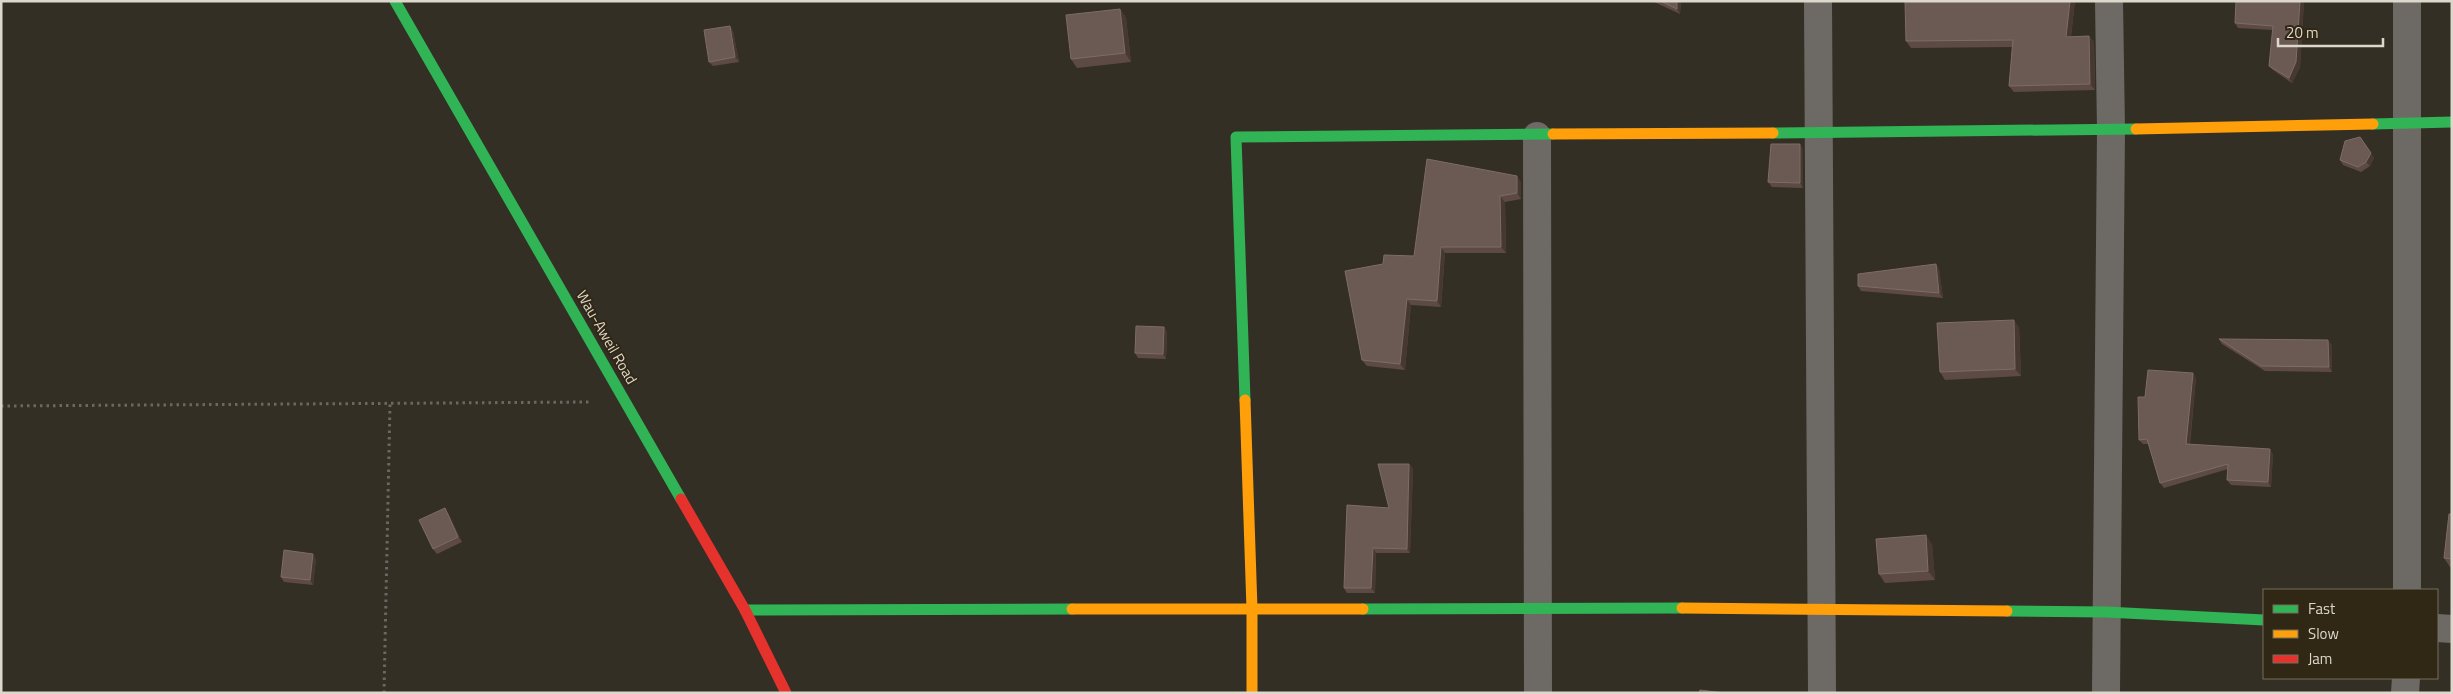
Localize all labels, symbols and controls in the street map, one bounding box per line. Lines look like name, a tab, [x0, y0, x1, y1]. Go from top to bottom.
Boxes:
scale bar	[2278, 15, 2383, 47]
text: 20 m	[2286, 21, 2319, 44]
street label: Wau-Aweil Road	[571, 286, 643, 388]
legend	[2263, 589, 2438, 679]
text: Fast	[2308, 597, 2336, 620]
text: Slow	[2308, 622, 2339, 645]
text: Jam	[2308, 647, 2332, 670]

